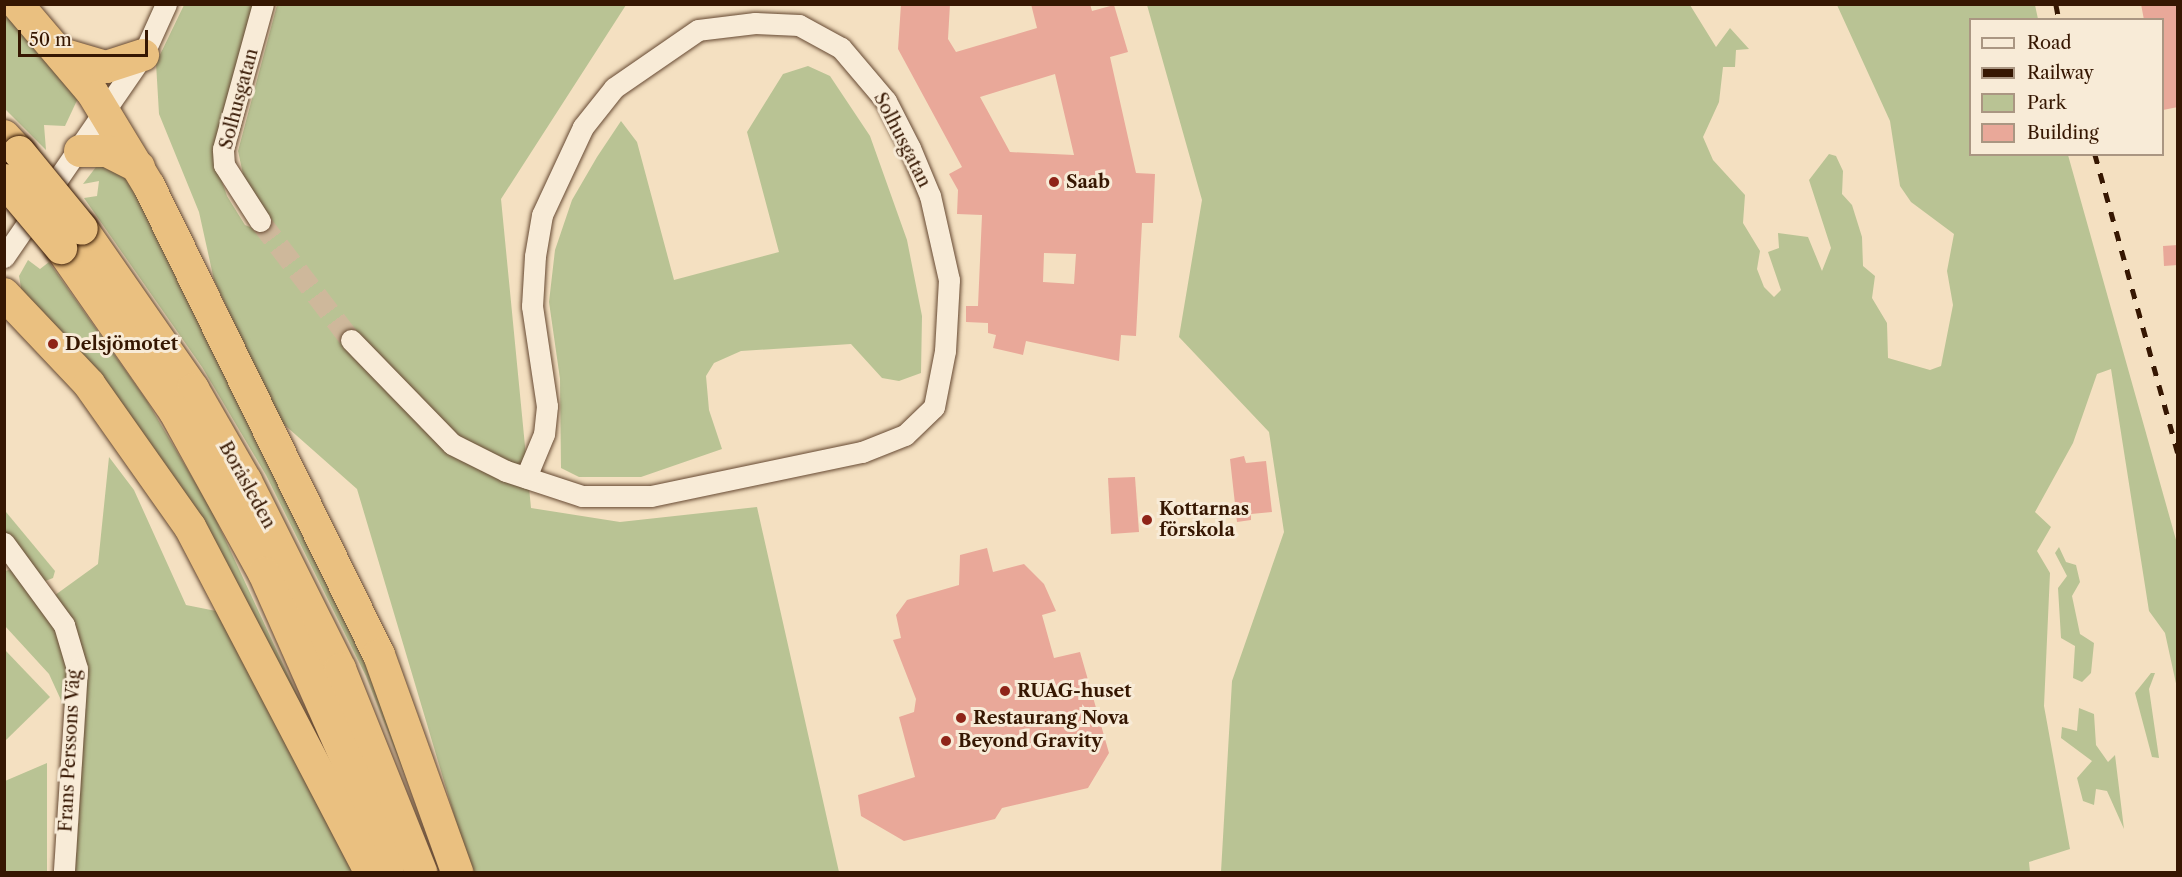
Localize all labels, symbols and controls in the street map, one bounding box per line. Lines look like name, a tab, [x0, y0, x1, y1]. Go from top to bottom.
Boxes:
scale bar	[21, 18, 152, 56]
legend	[1969, 18, 2164, 156]
text: 50 m	[29, 29, 72, 51]
text: Road	[2027, 32, 2072, 54]
street label: Solhusgatan	[215, 46, 263, 152]
text: Railway	[2027, 62, 2094, 84]
street label: Solhusgatan	[869, 89, 935, 191]
text: Park	[2027, 92, 2066, 114]
text: Building	[2027, 122, 2099, 144]
place label: Saab	[1066, 171, 1110, 193]
marker: Saab	[1047, 175, 1061, 189]
place label: Delsjömotet	[65, 333, 178, 355]
marker: Delsjömotet	[46, 337, 60, 351]
street label: Boråsleden	[214, 438, 280, 532]
place label: Kottarnas förskola	[1159, 499, 1249, 542]
marker: Kottarnas förskola	[1140, 513, 1154, 527]
street label: Frans Perssons Väg	[55, 669, 85, 833]
place label: RUAG-huset	[1017, 680, 1132, 702]
marker: RUAG-huset	[998, 684, 1012, 698]
place label: Restaurang Nova	[973, 707, 1129, 729]
marker: Restaurang Nova	[954, 711, 968, 725]
place label: Beyond Gravity	[958, 730, 1102, 752]
marker: Beyond Gravity	[939, 734, 953, 748]

